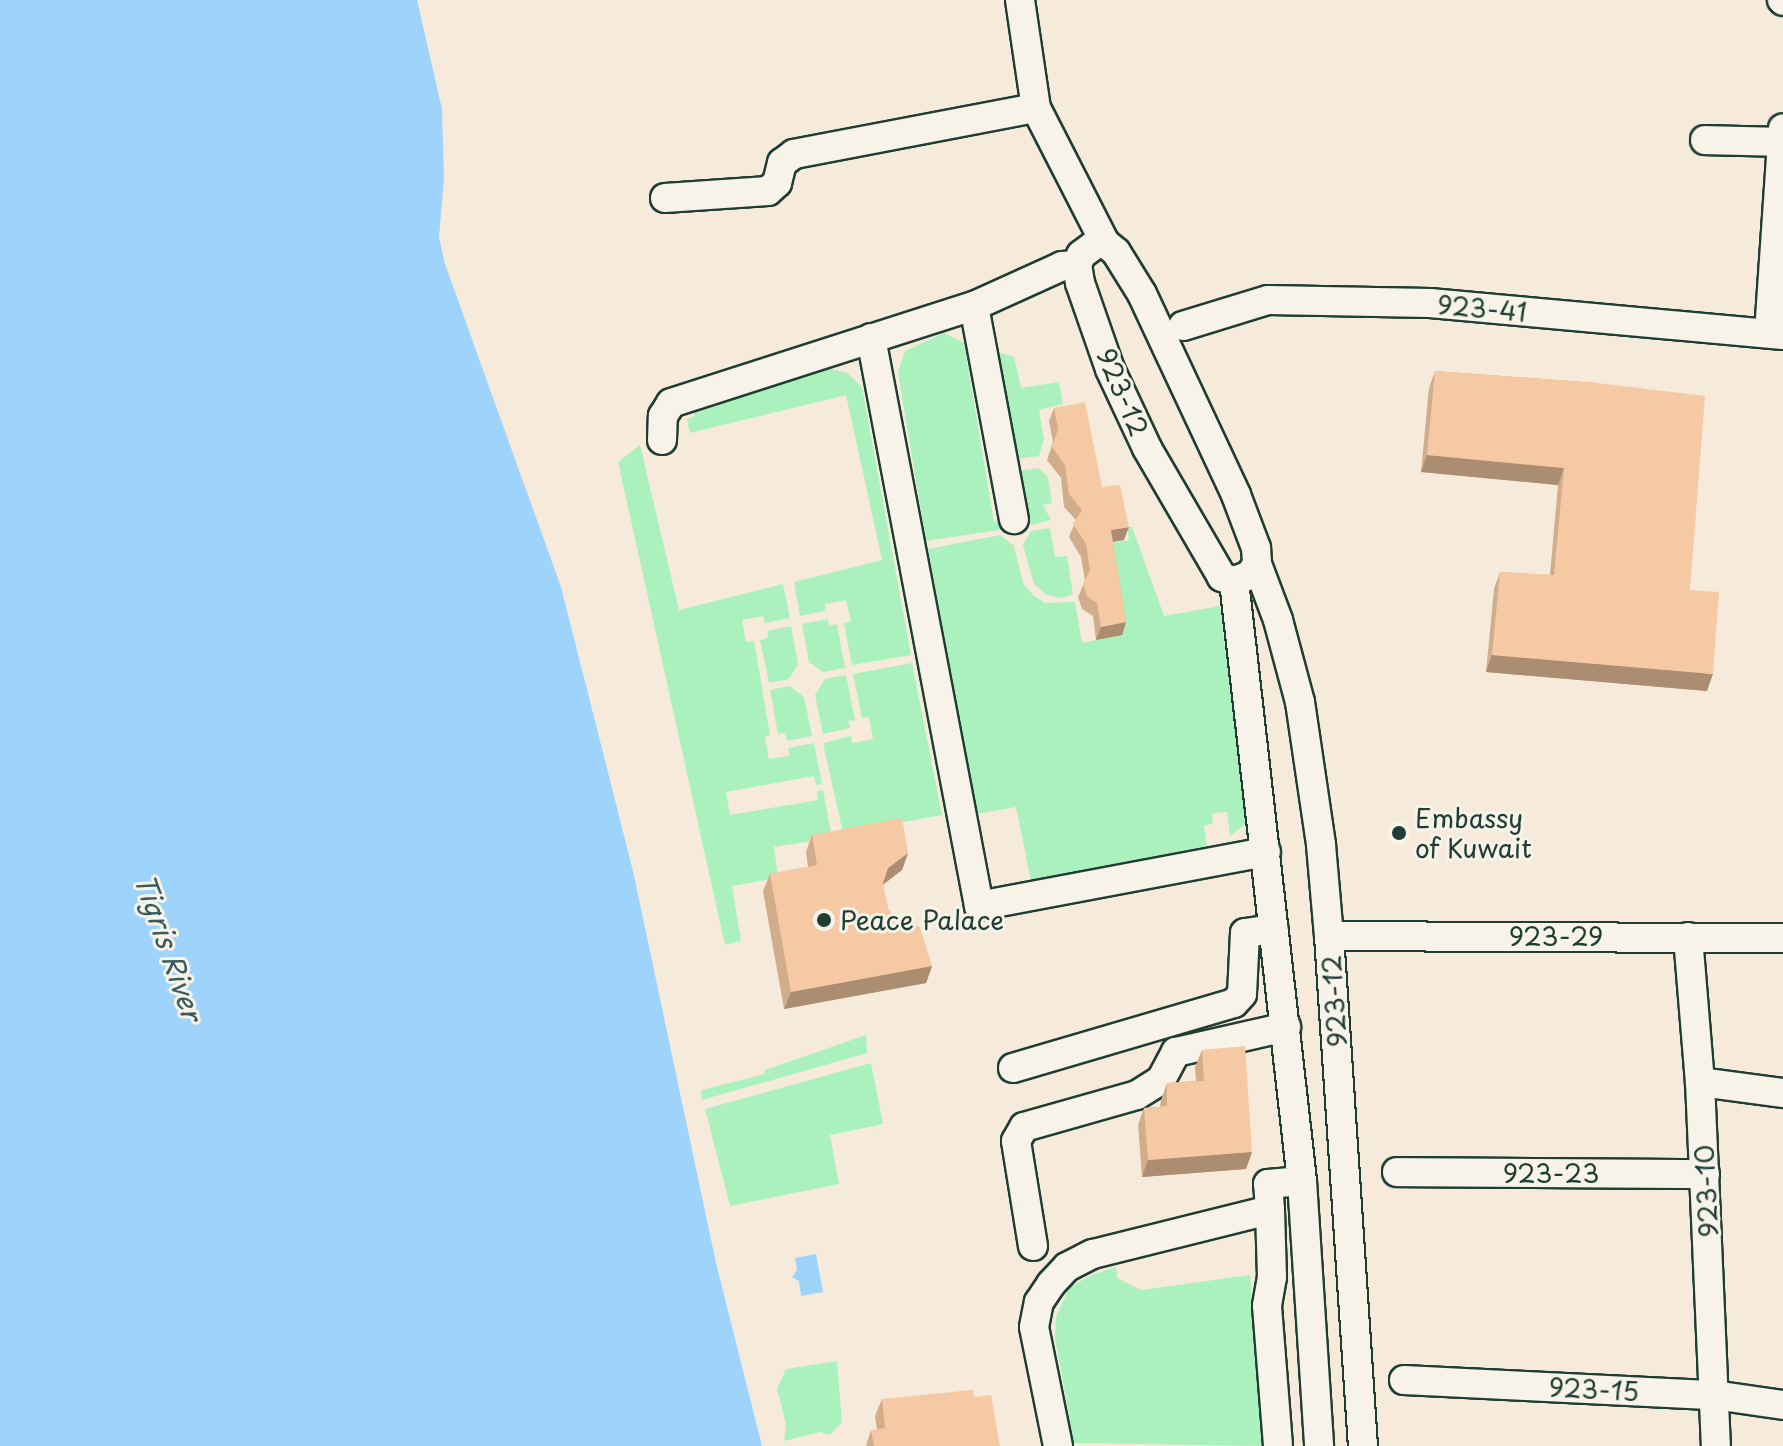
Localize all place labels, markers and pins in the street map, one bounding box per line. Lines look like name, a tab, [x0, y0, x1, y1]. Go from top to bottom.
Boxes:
place label: Embassy of Kuwait	[1415, 802, 1534, 864]
marker: Embassy of Kuwait	[1390, 824, 1408, 842]
place label: Peace Palace	[840, 904, 1004, 936]
marker: Peace Palace	[815, 911, 833, 929]

